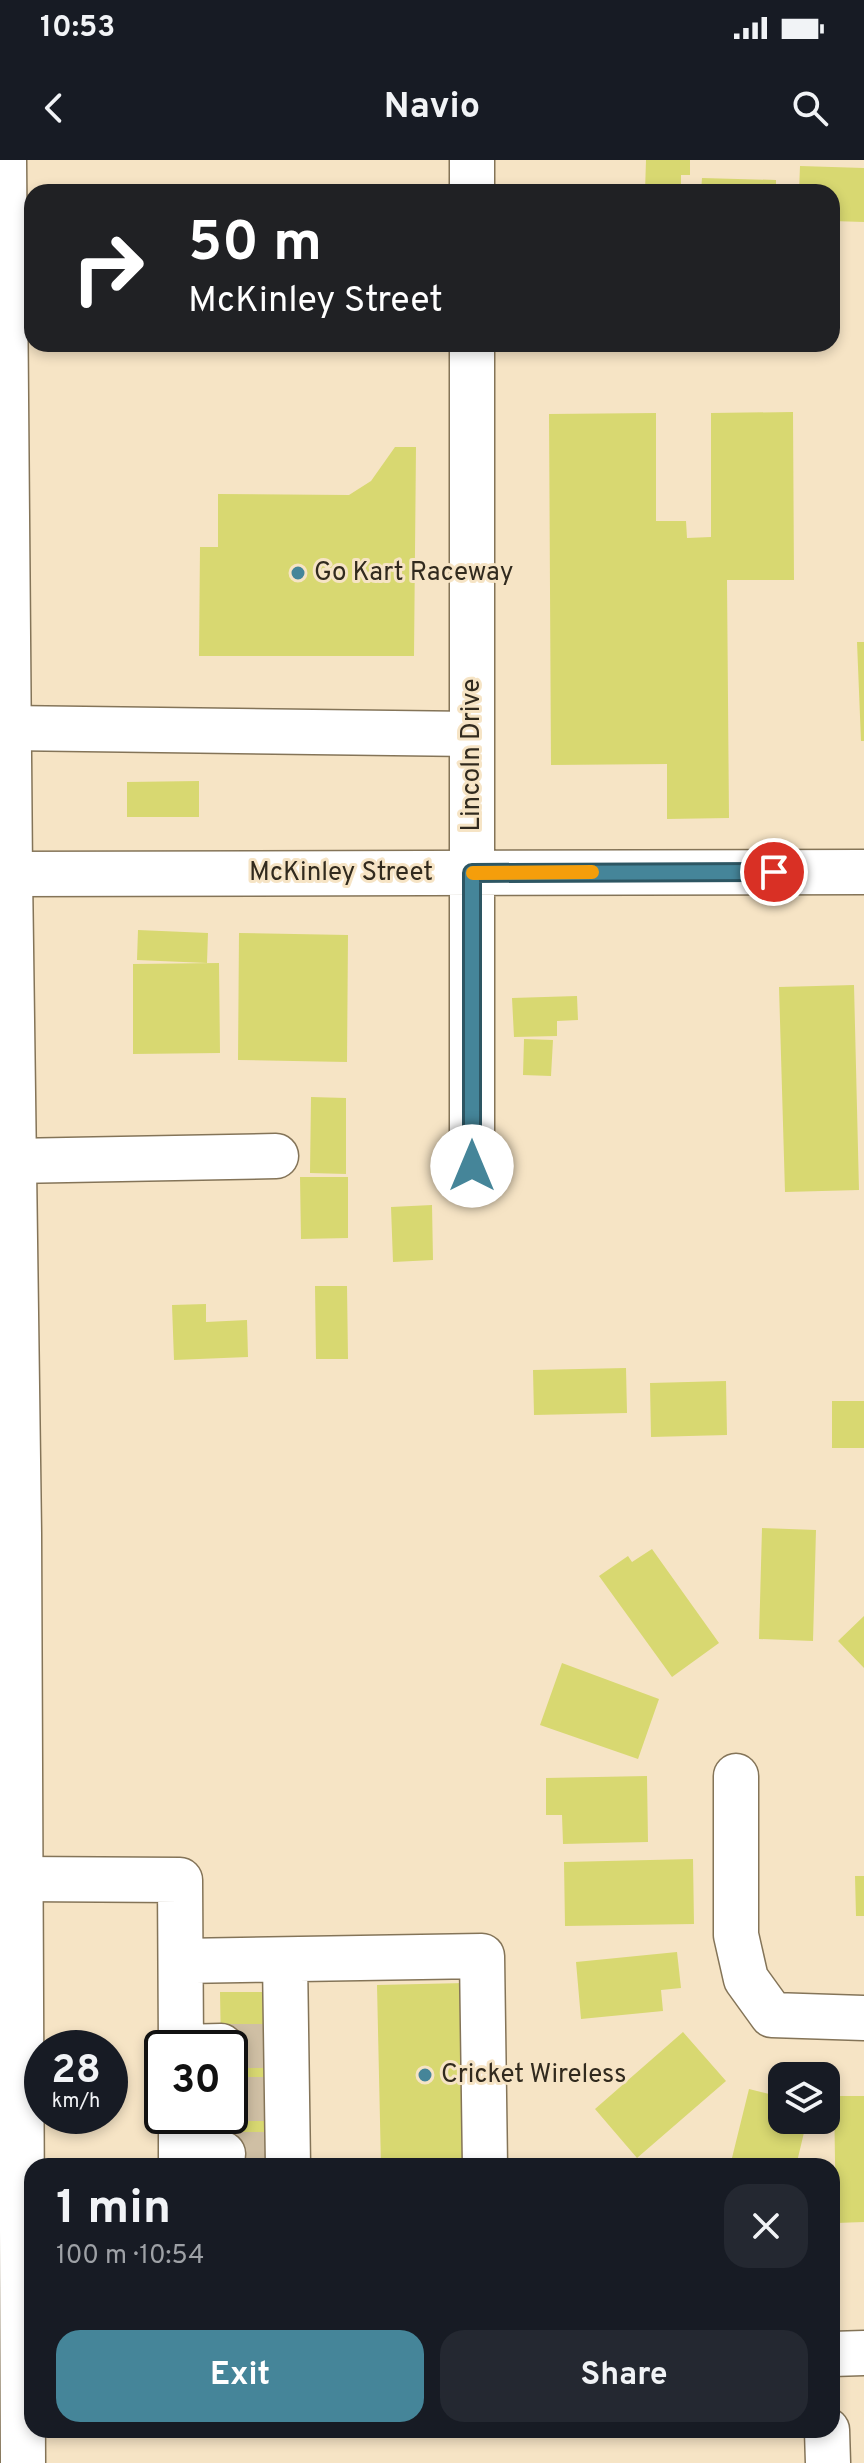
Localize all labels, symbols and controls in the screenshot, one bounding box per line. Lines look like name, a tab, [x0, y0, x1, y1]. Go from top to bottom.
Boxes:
text: 10:53	[40, 10, 115, 47]
text: Navio	[384, 85, 480, 131]
icon: back	[32, 86, 76, 130]
icon: search	[788, 86, 832, 130]
text: 50 m	[188, 210, 322, 280]
icon: right	[56, 216, 160, 320]
text: McKinley Street	[188, 279, 443, 325]
place label: Go Kart Raceway	[314, 557, 513, 590]
marker: Go Kart Raceway	[289, 564, 307, 582]
street label: Lincoln Drive	[456, 678, 489, 832]
pin	[740, 838, 808, 906]
icon: arrive	[752, 850, 796, 894]
street label: McKinley Street	[249, 857, 433, 890]
position arrow	[430, 1124, 514, 1208]
speed limit sign: 30	[144, 2030, 248, 2134]
text: 28	[51, 2047, 101, 2097]
place label: Cricket Wireless	[441, 2059, 626, 2092]
map controls	[768, 2062, 840, 2134]
button: layers	[768, 2062, 840, 2134]
marker: Cricket Wireless	[416, 2066, 434, 2084]
text: km/h	[52, 2089, 100, 2115]
text: 1 min	[56, 2180, 171, 2240]
button: close	[724, 2184, 808, 2268]
text: 100 m · 10:54	[56, 2240, 204, 2273]
button: Exit	[56, 2330, 424, 2422]
button: Share	[440, 2330, 808, 2422]

